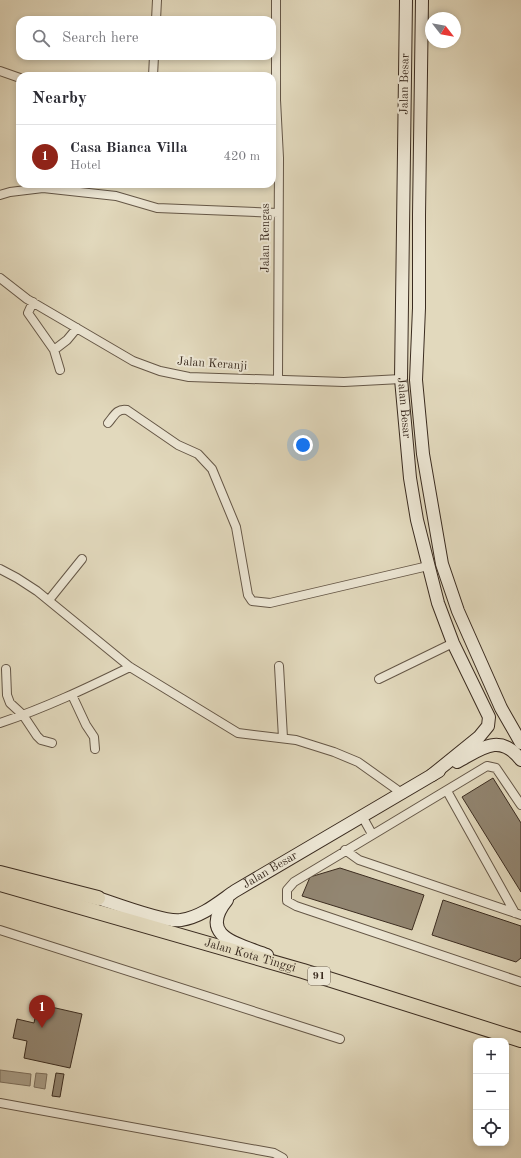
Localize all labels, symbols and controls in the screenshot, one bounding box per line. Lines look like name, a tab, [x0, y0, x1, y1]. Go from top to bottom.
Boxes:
north arrow	[425, 12, 461, 48]
search box	[16, 16, 276, 60]
icon: search	[30, 27, 52, 49]
text: Search here	[62, 31, 139, 46]
street label: Jalan Besar	[398, 53, 412, 115]
text: Nearby	[32, 90, 87, 107]
text: Casa Bianca Villa	[70, 141, 188, 156]
text: 1	[41, 150, 49, 163]
text: 420 m	[223, 150, 260, 163]
text: Hotel	[70, 159, 101, 172]
street label: Jalan Rengas	[260, 203, 272, 273]
street label: Jalan Keranji	[176, 356, 248, 372]
street label: Jalan Besar	[395, 377, 412, 439]
your location	[293, 435, 313, 455]
street label: Jalan Besar	[241, 850, 300, 891]
street label: Jalan Kota Tinggi	[203, 937, 297, 975]
road number: 91	[308, 967, 330, 985]
pin: 1	[29, 995, 55, 1028]
map controls	[473, 1038, 509, 1146]
button: +	[473, 1038, 509, 1074]
button: −	[473, 1074, 509, 1110]
button: locate	[473, 1110, 509, 1146]

